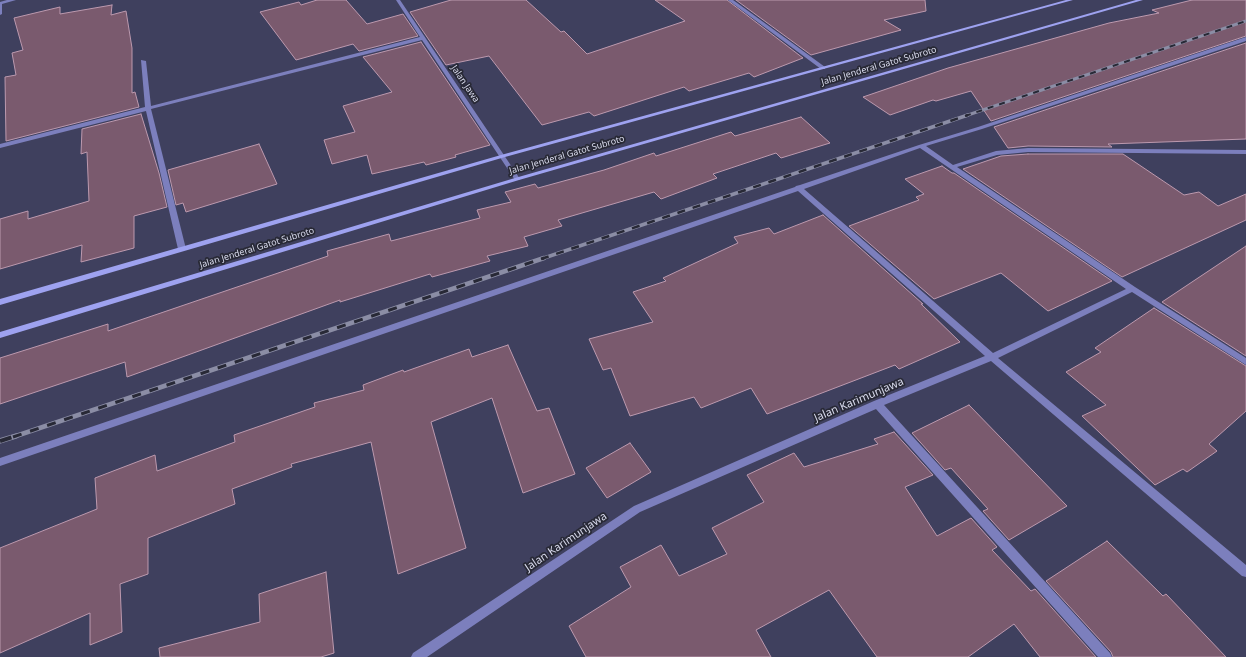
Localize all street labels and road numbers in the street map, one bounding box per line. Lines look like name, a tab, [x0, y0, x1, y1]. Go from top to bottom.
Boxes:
street label: Jalan Jenderal Gatot Subroto	[820, 44, 938, 88]
street label: Jalan Jawa	[449, 63, 481, 105]
street label: Jalan Jenderal Gatot Subroto	[508, 133, 626, 177]
street label: Jalan Jenderal Gatot Subroto	[198, 225, 316, 271]
street label: Jalan Karimunjawa	[812, 375, 906, 425]
street label: Jalan Karimunjawa	[523, 510, 609, 574]

